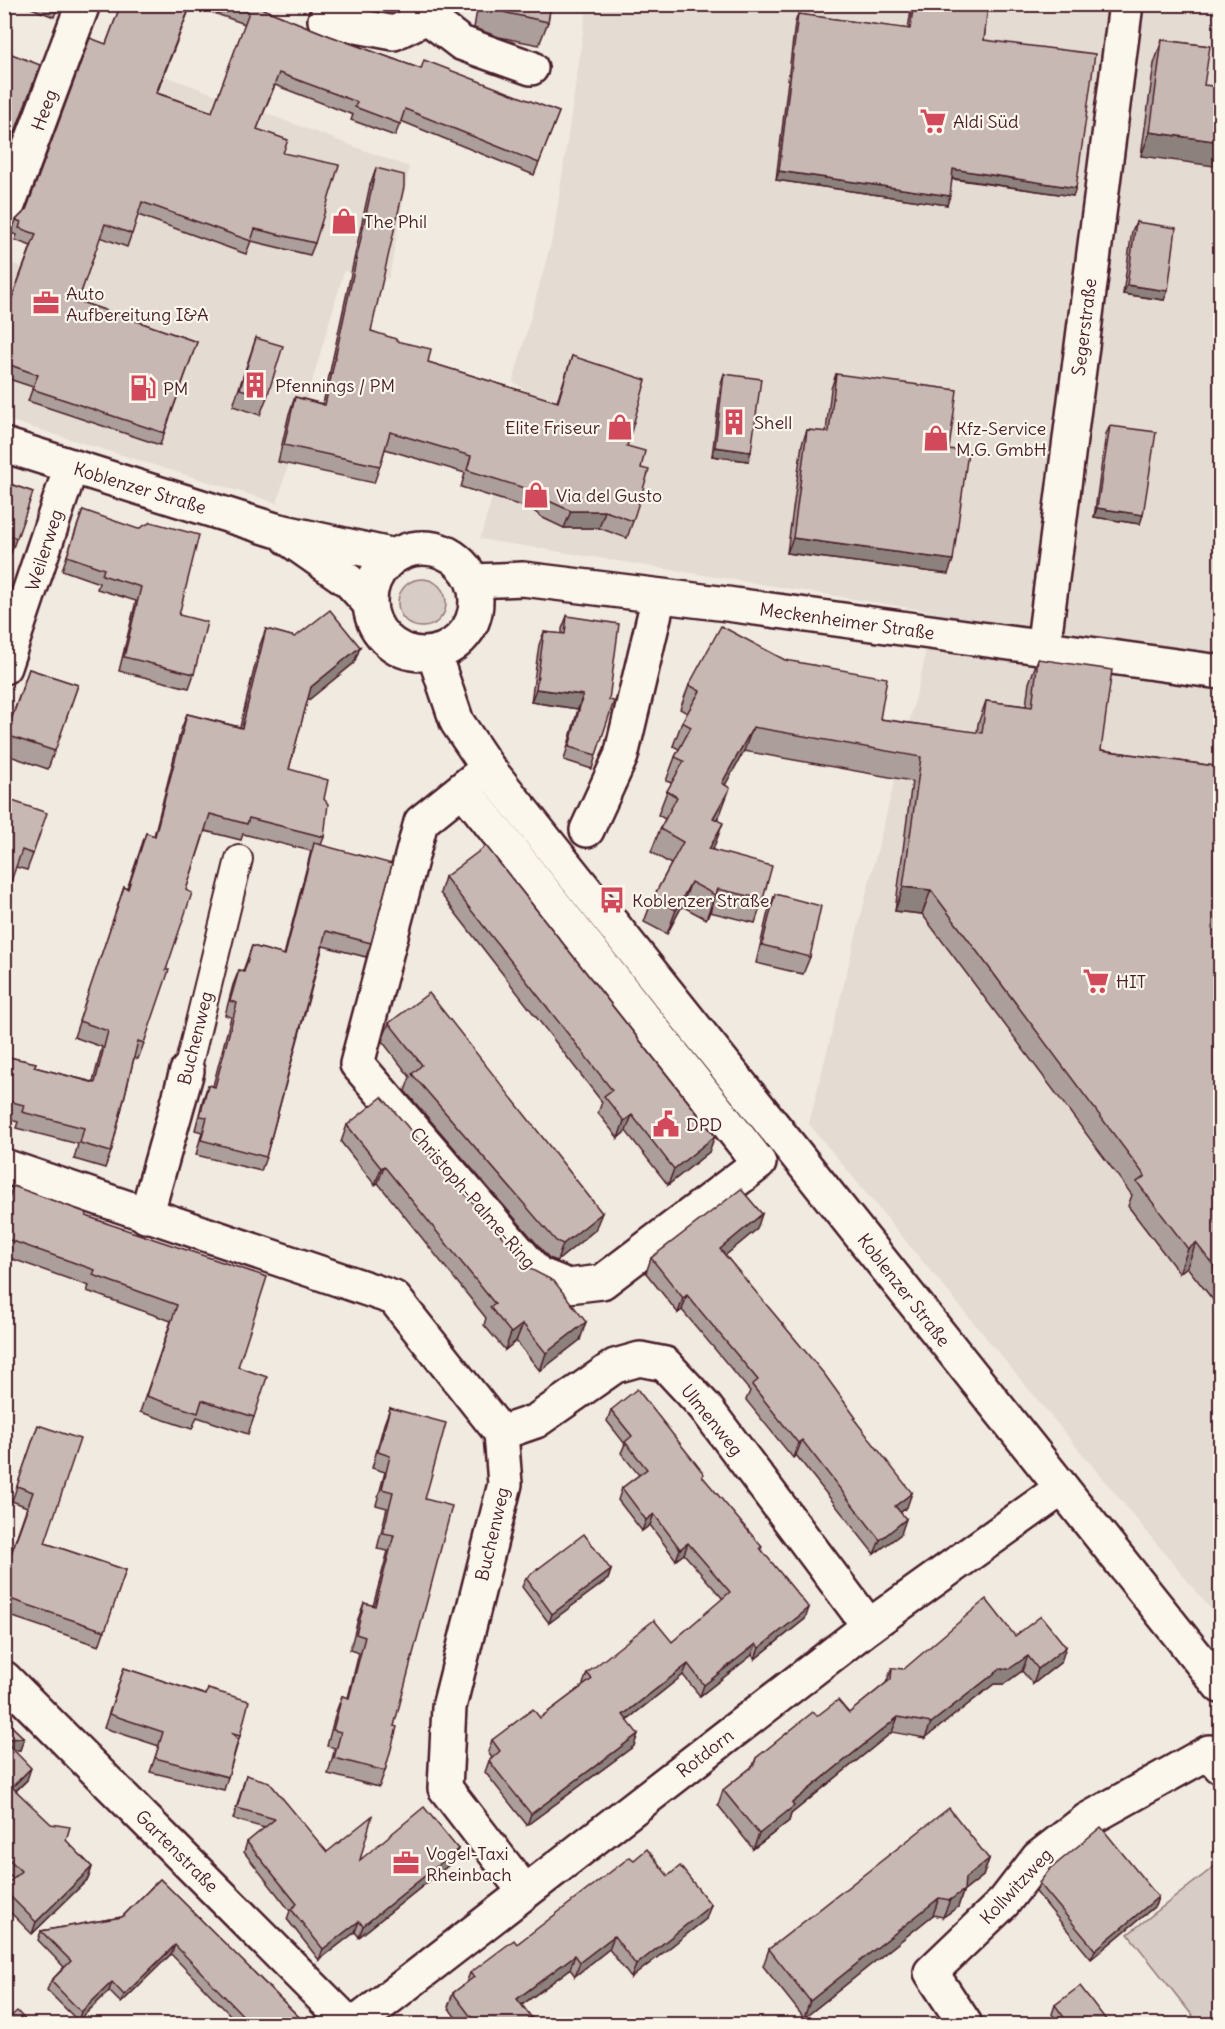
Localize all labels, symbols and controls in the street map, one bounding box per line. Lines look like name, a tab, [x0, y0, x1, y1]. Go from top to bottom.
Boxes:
street label: Heeg	[26, 86, 62, 134]
supermarket icon: Aldi Süd	[918, 106, 948, 136]
place label: Aldi Süd	[953, 110, 1019, 133]
shop icon: The Phil	[329, 206, 359, 236]
place label: The Phil	[364, 210, 427, 233]
street label: Segerstraße	[1067, 277, 1101, 377]
place label: Auto Aufbereitung I&A	[66, 282, 209, 326]
office icon: Auto Aufbereitung I&A	[31, 288, 61, 318]
building icon: Pfennings / PM	[240, 370, 270, 400]
fuel station icon: PM	[128, 373, 158, 403]
place label: Pfennings / PM	[275, 374, 395, 397]
place label: PM	[163, 377, 188, 400]
building icon: Shell	[719, 407, 749, 437]
place label: Shell	[754, 411, 792, 434]
shop icon: Elite Friseur	[605, 412, 635, 442]
place label: Elite Friseur	[505, 416, 601, 439]
place label: Kfz-Service M.G. GmbH	[956, 417, 1047, 461]
shop icon: Kfz-Service M.G. GmbH	[921, 423, 951, 453]
street label: Koblenzer Straße	[71, 457, 209, 519]
shop icon: Via del Gusto	[521, 480, 551, 510]
place label: Via del Gusto	[556, 484, 662, 507]
street label: Weilerweg	[20, 506, 68, 594]
street label: Meckenheimer Straße	[758, 597, 936, 645]
bus stop icon: Koblenzer Straße	[597, 885, 627, 915]
place label: Koblenzer Straße	[632, 889, 769, 912]
supermarket icon: HIT	[1081, 966, 1111, 996]
place label: HIT	[1116, 970, 1146, 993]
street label: Buchenweg	[172, 989, 218, 1087]
public building icon: DPD	[651, 1109, 681, 1139]
place label: DPD	[686, 1113, 722, 1136]
street label: Christoph-Palme-Ring	[405, 1123, 541, 1273]
street label: Koblenzer Straße	[853, 1229, 955, 1351]
street label: Ulmenweg	[676, 1379, 748, 1461]
street label: Buchenweg	[470, 1485, 514, 1583]
street label: Rotdorn	[672, 1724, 738, 1782]
street label: Gartenstraße	[131, 1805, 223, 1897]
place label: Vogel-Taxi Rheinbach	[426, 1842, 512, 1886]
street label: Kollwitzweg	[975, 1843, 1057, 1929]
office icon: Vogel-Taxi Rheinbach	[391, 1848, 421, 1878]

